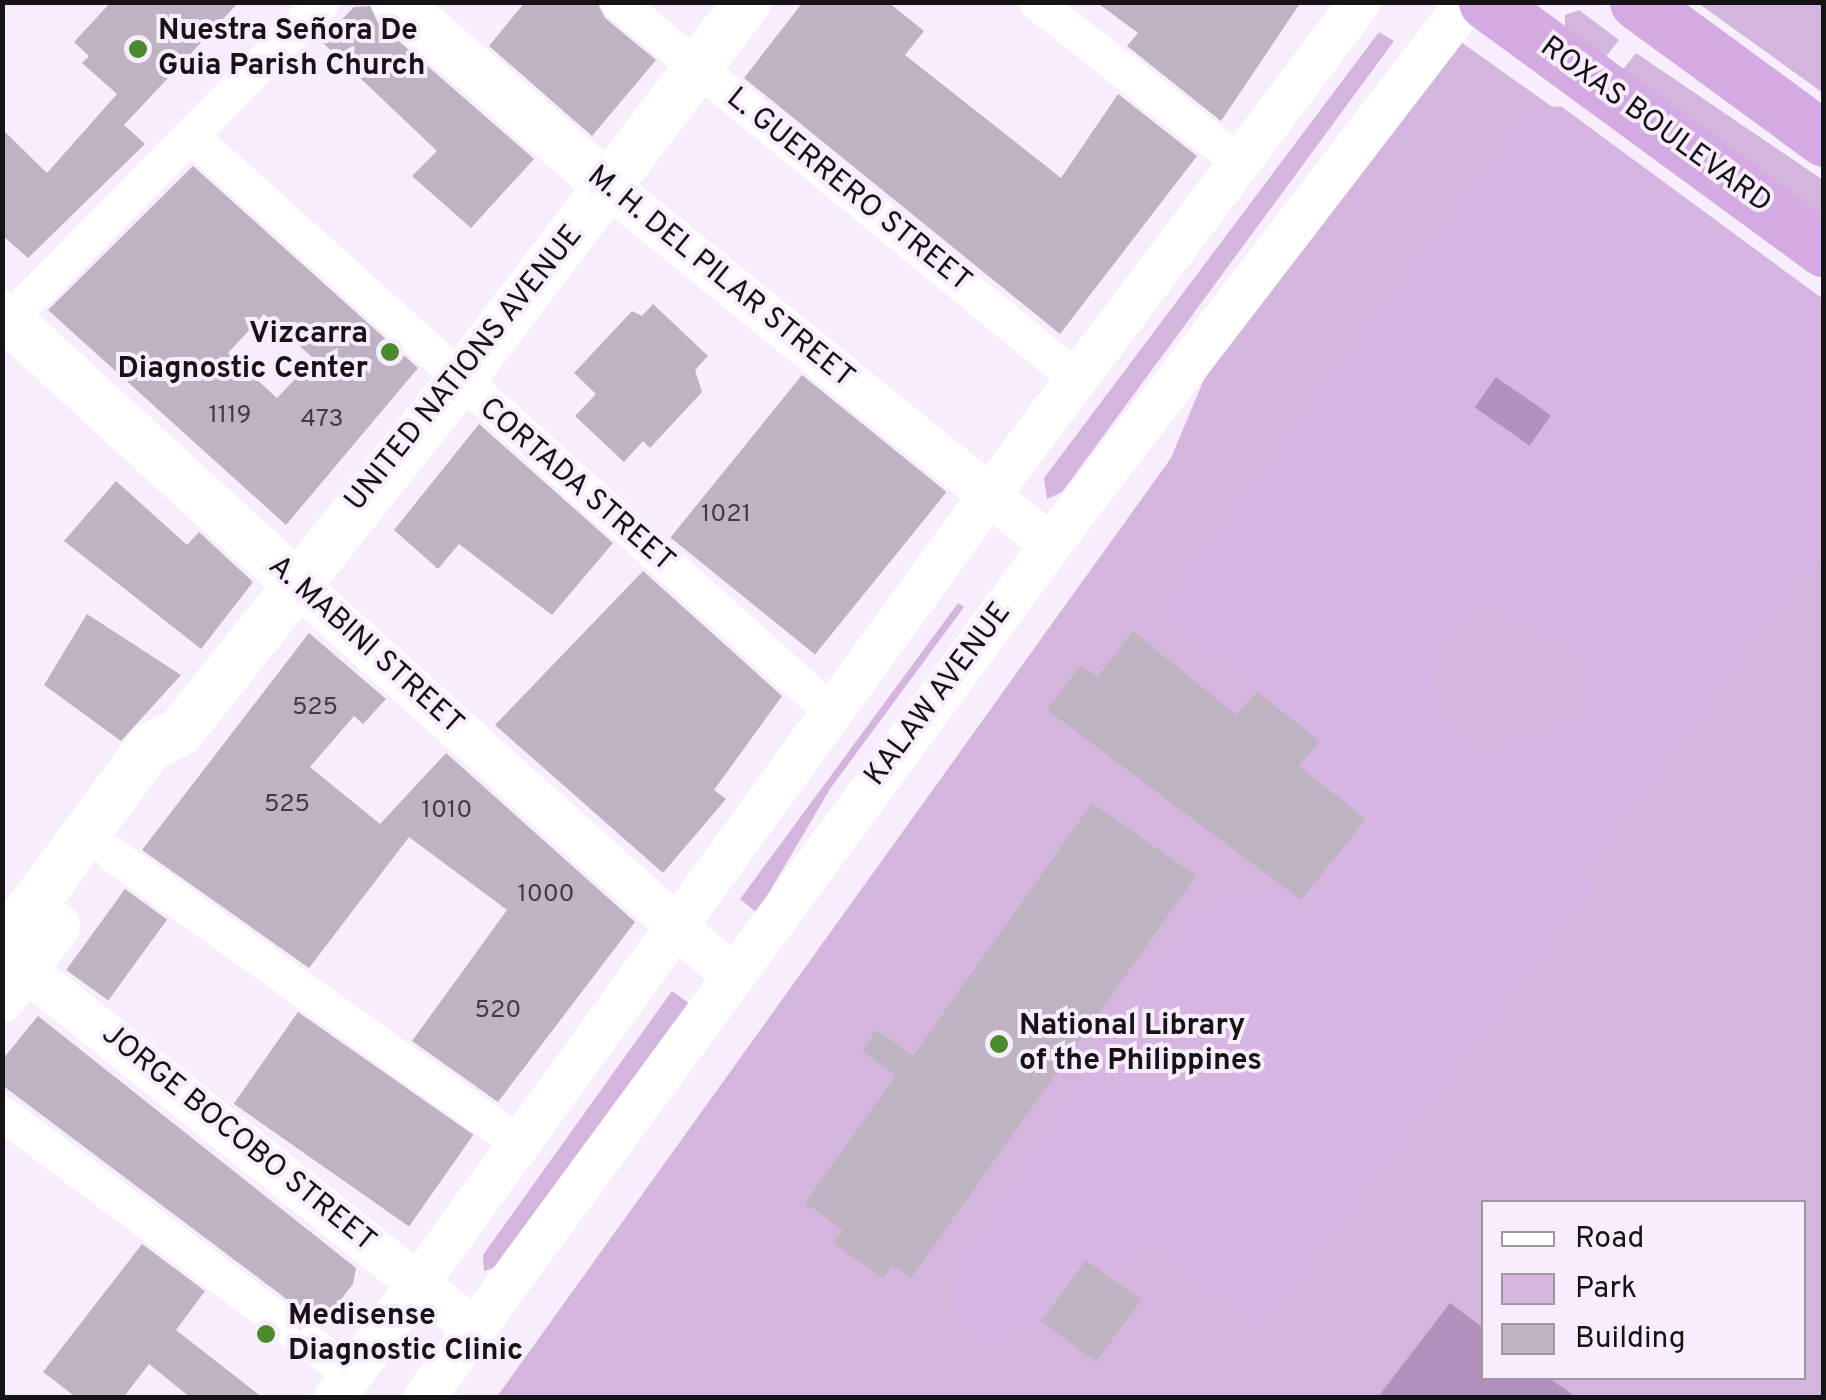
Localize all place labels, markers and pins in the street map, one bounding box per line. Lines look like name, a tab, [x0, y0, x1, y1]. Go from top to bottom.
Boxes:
place label: Nuestra Señora De Guia Parish Church	[158, 14, 426, 84]
marker: Nuestra Señora De Guia Parish Church	[127, 38, 149, 60]
place label: Vizcarra Diagnostic Center	[118, 317, 368, 388]
marker: Vizcarra Diagnostic Center	[377, 339, 403, 365]
place label: National Library of the Philippines	[1019, 1009, 1262, 1080]
marker: National Library of the Philippines	[988, 1033, 1010, 1055]
place label: Medisense Diagnostic Clinic	[288, 1299, 523, 1370]
marker: Medisense Diagnostic Clinic	[253, 1321, 279, 1347]

